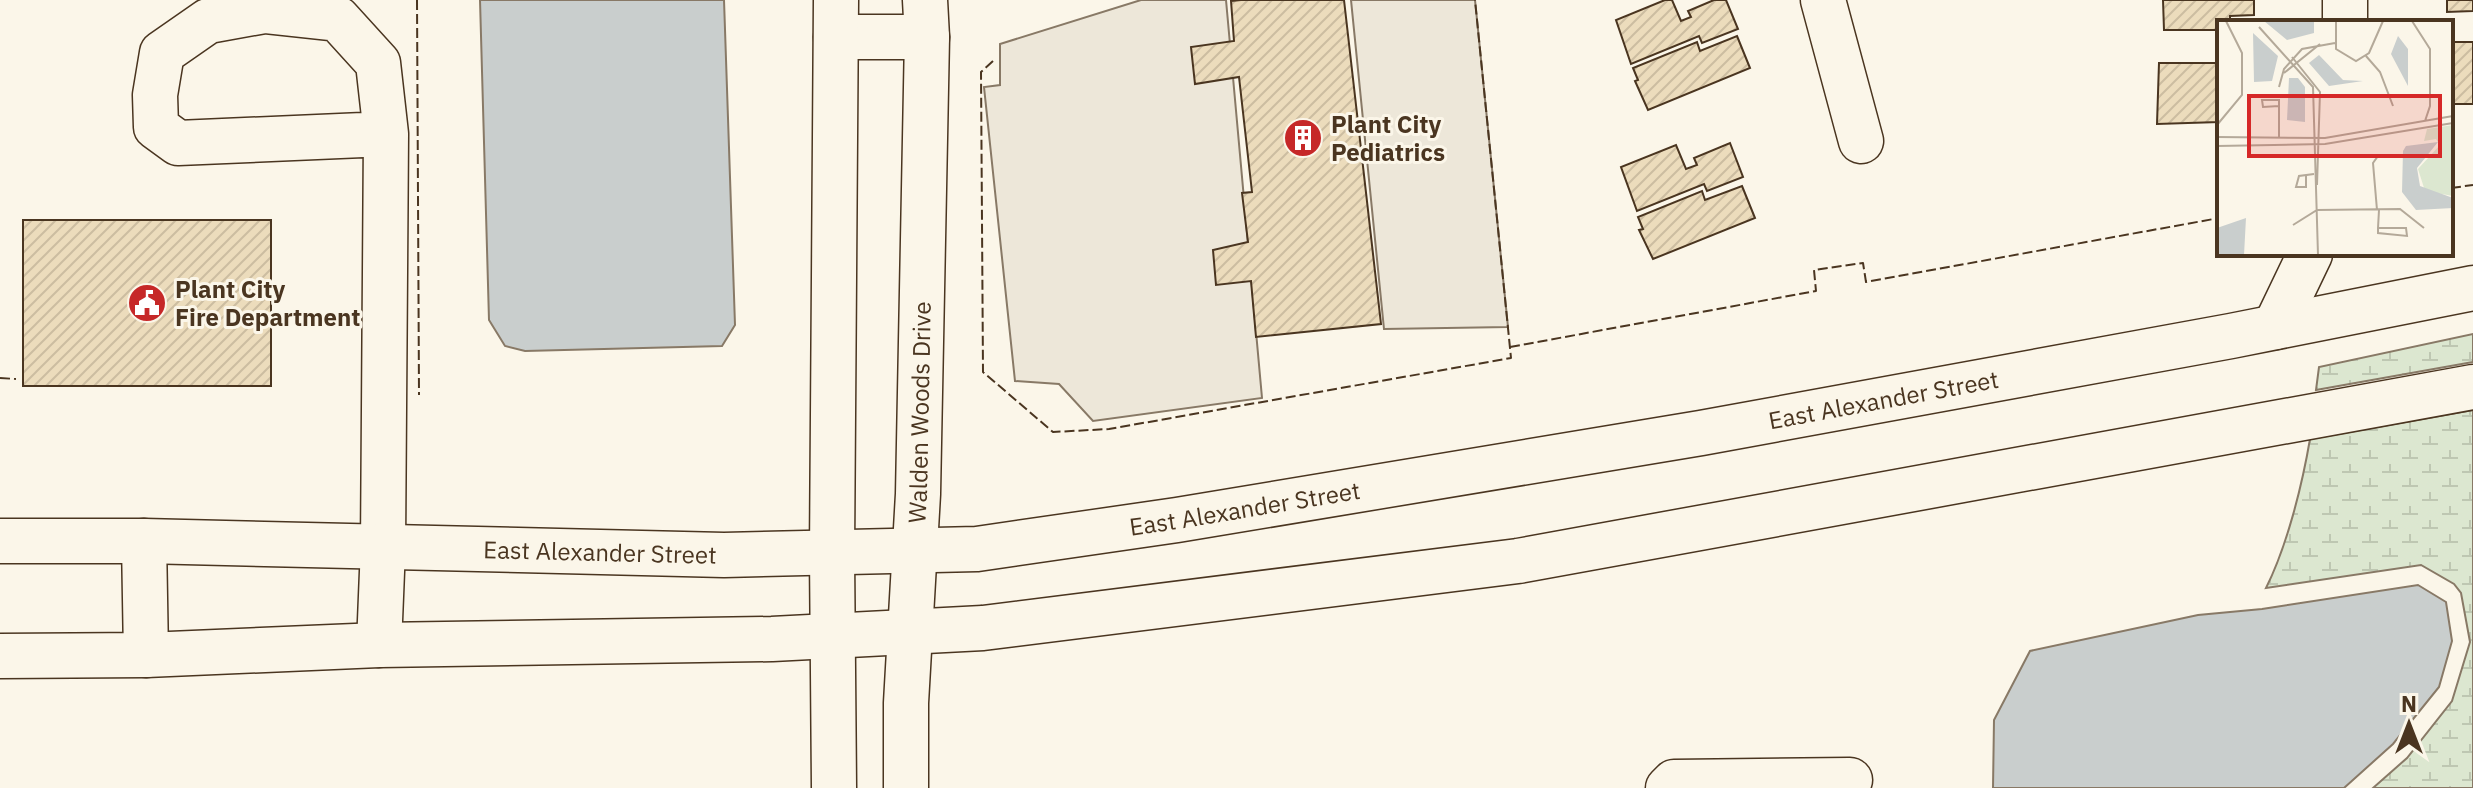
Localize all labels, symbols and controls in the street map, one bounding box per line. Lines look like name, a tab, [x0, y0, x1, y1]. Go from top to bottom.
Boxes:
inset map	[2217, 20, 2453, 256]
place label: Plant City Pediatrics	[1331, 108, 1445, 168]
building icon: Plant City Pediatrics	[1282, 117, 1324, 159]
place label: Plant City Fire Department	[175, 273, 361, 333]
public building icon: Plant City Fire Department	[126, 282, 168, 324]
street label: Walden Woods Drive	[900, 301, 938, 524]
street label: East Alexander Street	[1766, 363, 2001, 436]
street label: East Alexander Street	[1127, 474, 1362, 543]
street label: East Alexander Street	[483, 533, 717, 571]
north arrow	[2369, 684, 2449, 764]
text: N	[2401, 689, 2417, 718]

